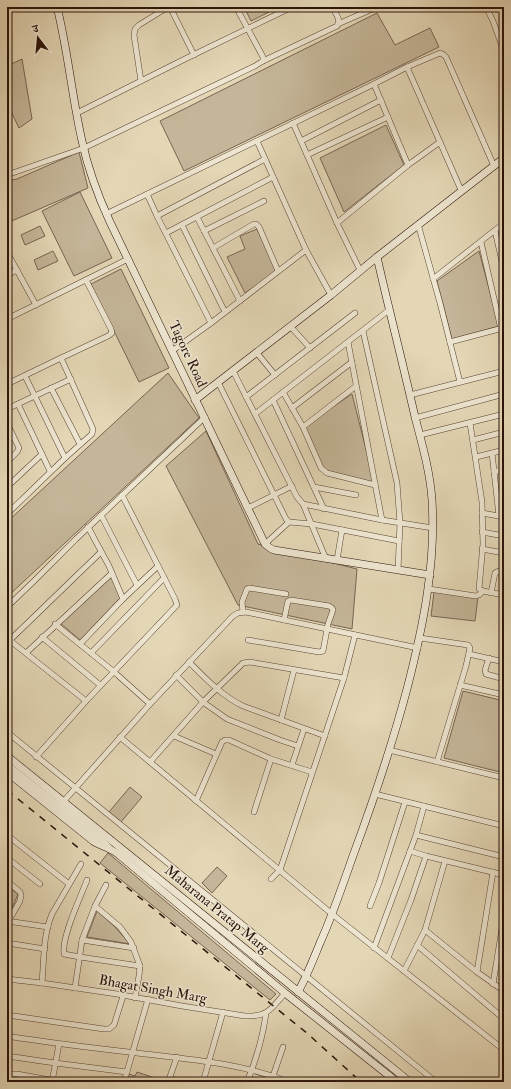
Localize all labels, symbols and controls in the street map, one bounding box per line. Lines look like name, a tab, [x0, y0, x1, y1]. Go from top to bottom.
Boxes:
north arrow	[18, 18, 58, 58]
text: उ	[30, 21, 41, 36]
street label: Tagore Road	[165, 318, 211, 390]
street label: Maharana Pratap Marg	[161, 862, 274, 958]
street label: Bhagat Singh Marg	[98, 971, 209, 1007]

